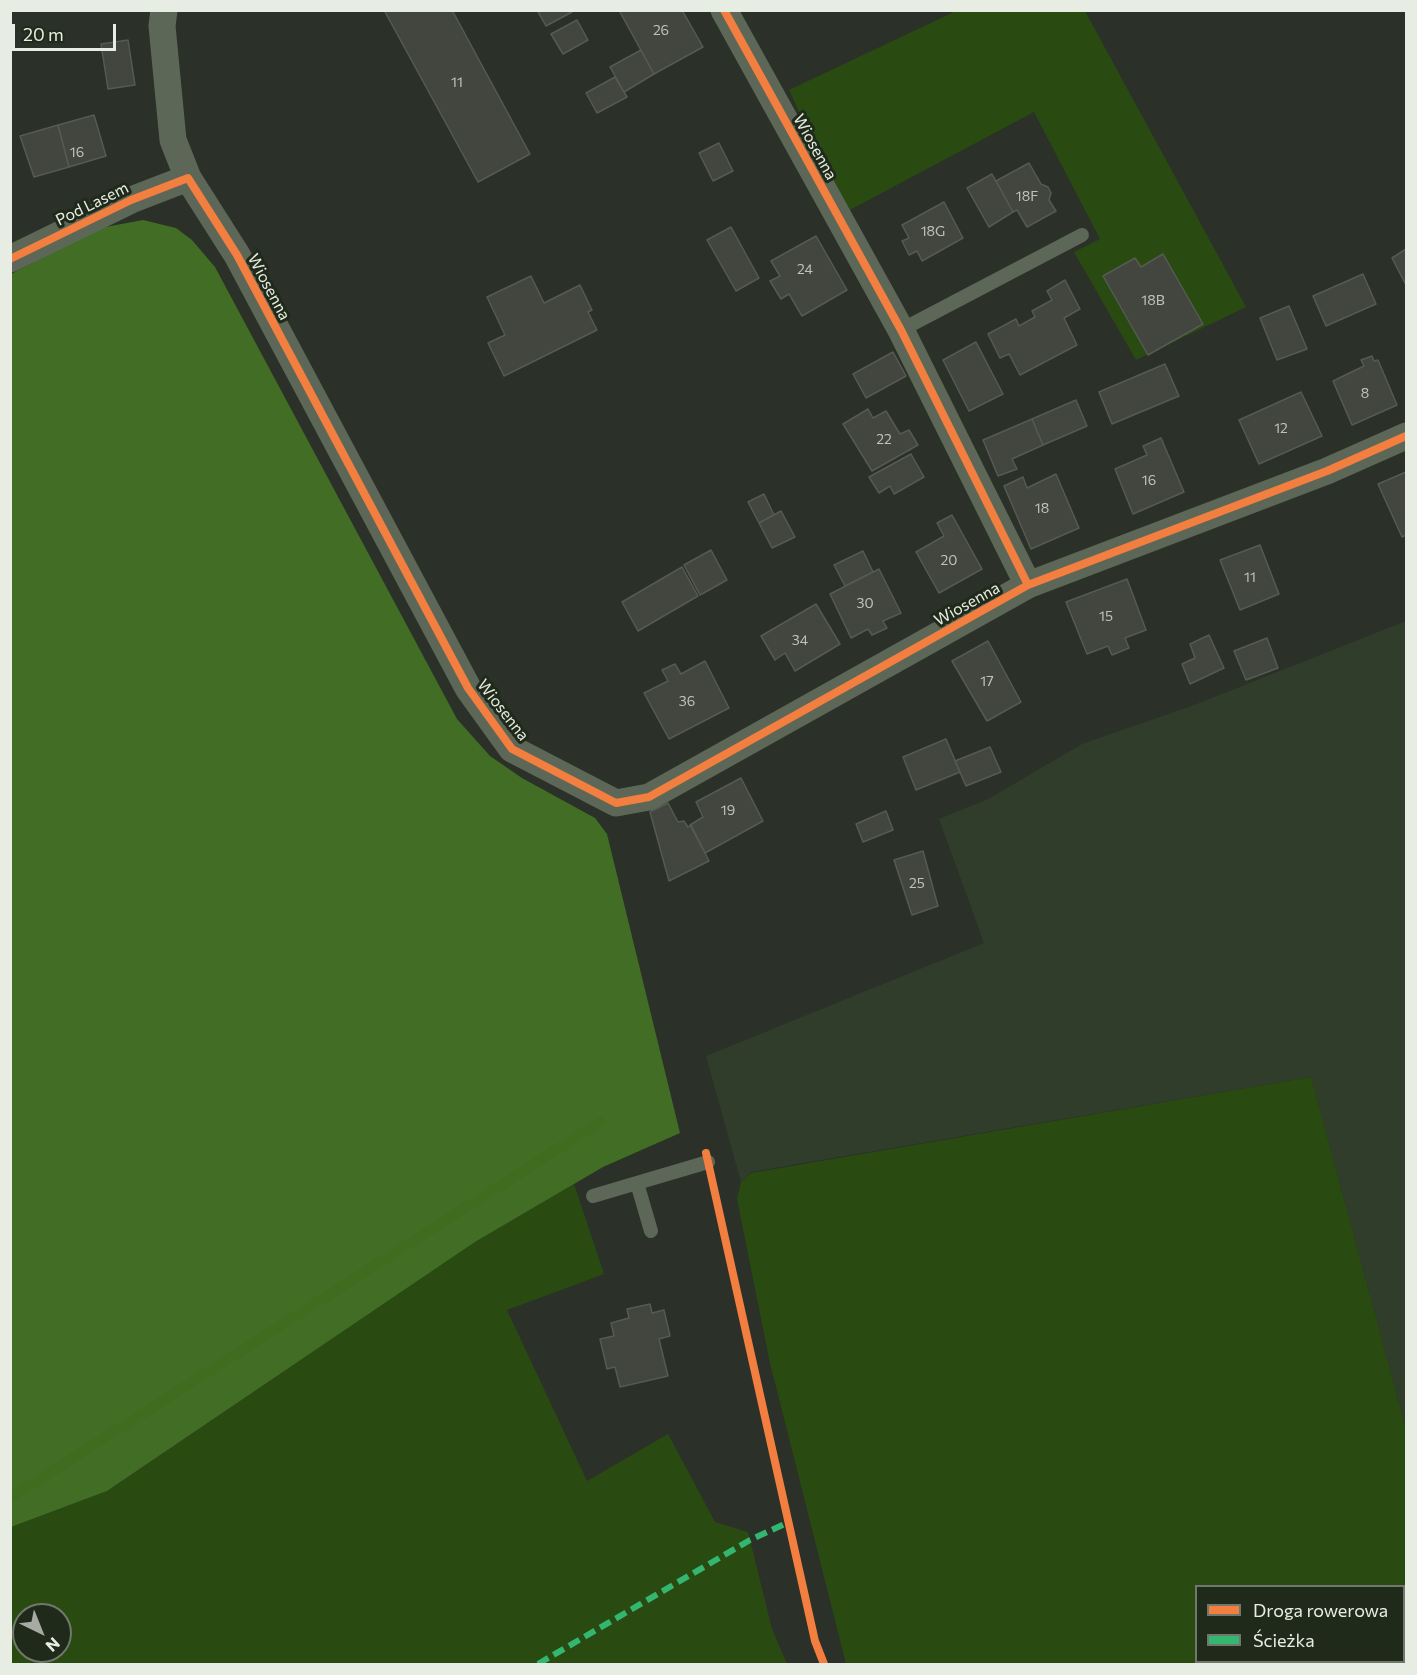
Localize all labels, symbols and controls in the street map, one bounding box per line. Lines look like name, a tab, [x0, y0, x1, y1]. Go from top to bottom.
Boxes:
scale bar	[15, 12, 118, 50]
house number: 26	[653, 22, 669, 38]
text: 20 m	[23, 23, 64, 45]
house number: 11	[451, 74, 463, 90]
street label: Wiosenna	[789, 111, 841, 183]
house number: 16	[70, 144, 84, 160]
street label: Pod Lasem	[52, 178, 132, 230]
house number: 18F	[1016, 188, 1038, 204]
house number: 18G	[921, 223, 945, 239]
street label: Wiosenna	[244, 251, 294, 323]
house number: 24	[797, 261, 813, 277]
house number: 18B	[1141, 292, 1165, 308]
house number: 8	[1361, 385, 1369, 401]
house number: 12	[1274, 420, 1288, 436]
house number: 22	[876, 431, 892, 447]
house number: 16	[1142, 472, 1156, 488]
house number: 18	[1035, 500, 1049, 516]
house number: 20	[941, 552, 957, 568]
house number: 11	[1244, 569, 1256, 585]
street label: Wiosenna	[931, 578, 1003, 630]
house number: 30	[856, 595, 874, 611]
house number: 15	[1099, 608, 1113, 624]
house number: 34	[792, 632, 808, 648]
house number: 17	[980, 673, 994, 689]
street label: Wiosenna	[473, 676, 533, 744]
house number: 36	[679, 693, 695, 709]
house number: 19	[721, 802, 735, 818]
house number: 25	[909, 875, 925, 891]
legend	[1195, 1585, 1405, 1663]
text: Droga rowerowa	[1253, 1599, 1388, 1621]
north arrow	[12, 1603, 72, 1663]
text: Ścieżka	[1253, 1629, 1315, 1651]
text: N	[42, 1634, 64, 1656]

